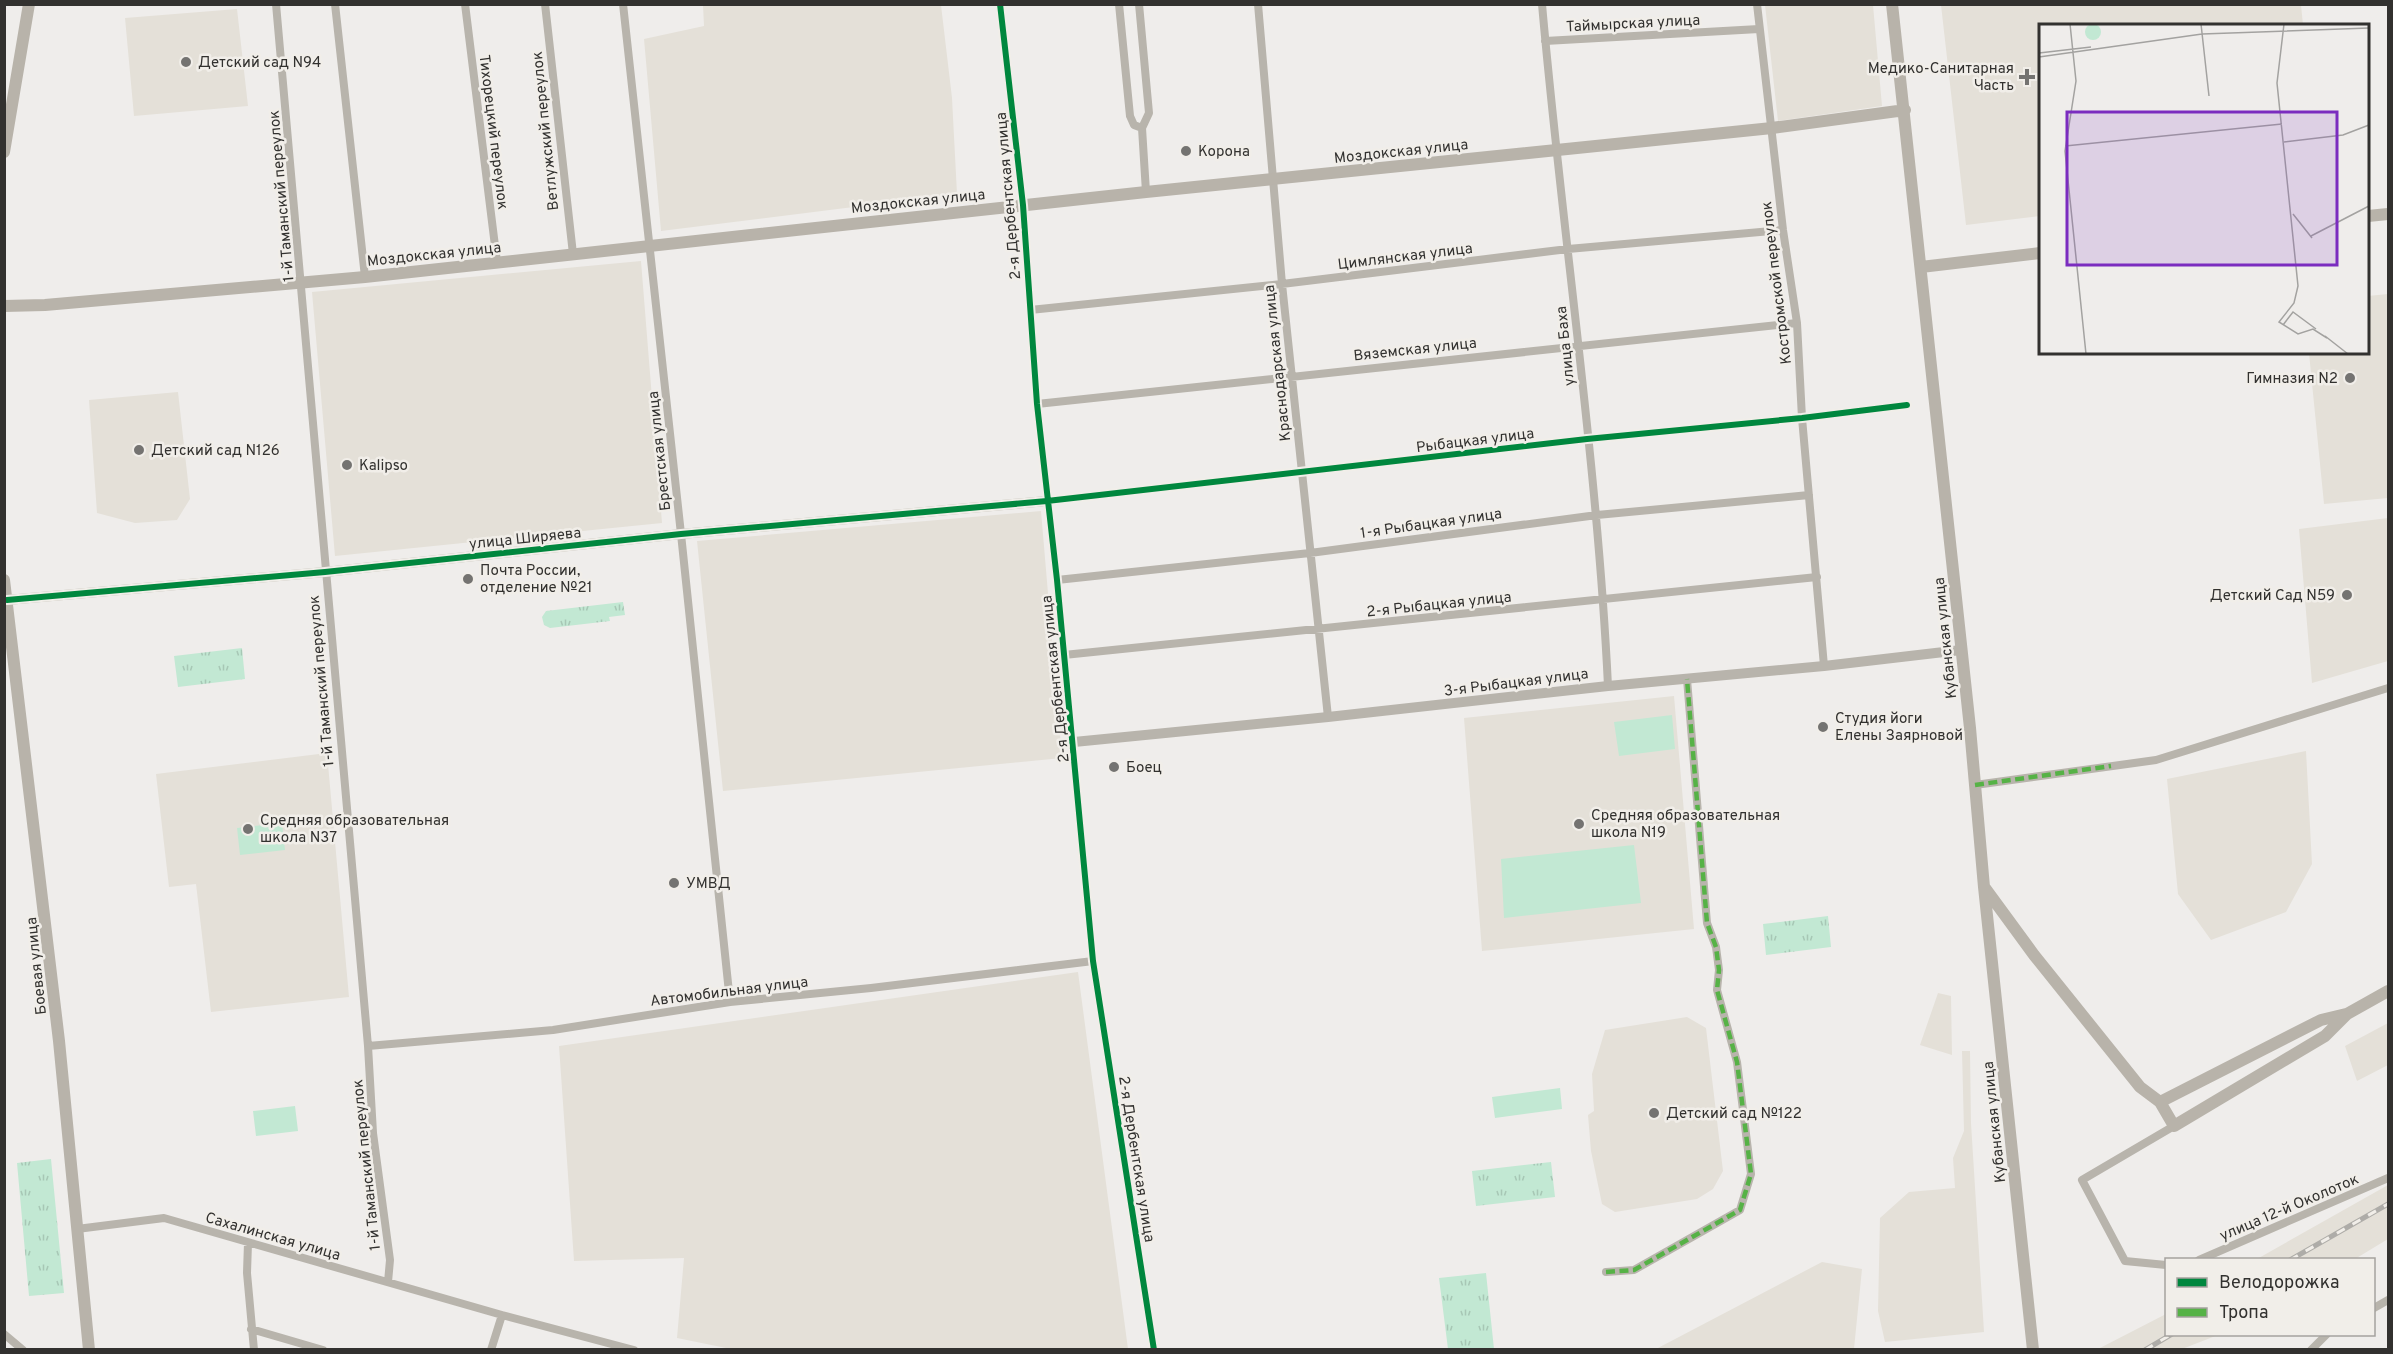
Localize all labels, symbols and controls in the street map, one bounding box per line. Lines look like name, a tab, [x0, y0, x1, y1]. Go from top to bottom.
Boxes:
street label: Таймырская улица	[1565, 11, 1701, 38]
inset map	[2039, 24, 2369, 354]
street label: Ветлужский переулок	[529, 50, 564, 211]
place label: Детский сад N94	[198, 54, 321, 73]
street label: Тихорецкий переулок	[474, 54, 511, 211]
marker: Детский сад N94	[179, 55, 193, 69]
place label: Медико-Санитарная Часть	[1868, 60, 2014, 96]
marker: Медико-Санитарная Часть	[2018, 68, 2036, 86]
street label: 1-й Таманский переулок	[266, 109, 299, 282]
street label: 2-я Дербентская улица	[993, 111, 1026, 280]
street label: Моздокская улица	[1333, 136, 1469, 169]
place label: Корона	[1198, 143, 1250, 162]
marker: Корона	[1179, 144, 1193, 158]
street label: Моздокская улица	[850, 186, 986, 219]
street label: Костромской переулок	[1758, 200, 1797, 365]
street label: Моздокская улица	[366, 239, 502, 272]
street label: Цимлянская улица	[1337, 240, 1474, 275]
street label: Краснодарская улица	[1261, 284, 1296, 442]
street label: улица Баха	[1553, 305, 1580, 387]
street label: Вяземская улица	[1353, 335, 1478, 366]
place label: Гимназия N2	[2246, 370, 2338, 389]
marker: Гимназия N2	[2343, 371, 2357, 385]
street label: Брестская улица	[645, 390, 676, 512]
street label: Рыбацкая улица	[1415, 425, 1535, 458]
place label: Детский сад N126	[151, 442, 280, 461]
marker: Детский сад N126	[132, 443, 146, 457]
place label: Kalipso	[359, 457, 408, 476]
marker: Kalipso	[340, 458, 354, 472]
street label: 1-я Рыбацкая улица	[1359, 505, 1503, 544]
street label: улица Ширяева	[468, 524, 582, 555]
place label: Почта России, отделение №21	[480, 562, 592, 598]
marker: Почта России, отделение №21	[461, 572, 475, 586]
street label: Кубанская улица	[1931, 576, 1962, 699]
place label: Детский Сад N59	[2210, 587, 2335, 606]
street label: 2-я Рыбацкая улица	[1366, 588, 1513, 623]
marker: Детский Сад N59	[2340, 588, 2354, 602]
street label: 1-й Таманский переулок	[306, 594, 339, 767]
street label: 2-я Дербентская улица	[1038, 594, 1075, 763]
street label: 3-я Рыбацкая улица	[1443, 665, 1590, 702]
place label: Студия йоги Елены Заярновой	[1835, 710, 1963, 746]
marker: Студия йоги Елены Заярновой	[1816, 720, 1830, 734]
place label: Боец	[1126, 759, 1162, 778]
marker: Боец	[1107, 760, 1121, 774]
place label: Средняя образовательная школа N19	[1591, 807, 1780, 843]
place label: Средняя образовательная школа N37	[260, 812, 449, 848]
marker: Средняя образовательная школа N19	[1572, 817, 1586, 831]
marker: Средняя образовательная школа N37	[241, 822, 255, 836]
place label: УМВД	[686, 875, 731, 894]
marker: УМВД	[667, 876, 681, 890]
street label: Боевая улица	[23, 916, 52, 1016]
street label: Автомобильная улица	[649, 973, 809, 1012]
street label: Кубанская улица	[1980, 1060, 2011, 1183]
street label: 2-я Дербентская улица	[1113, 1075, 1158, 1244]
street label: 1-й Таманский переулок	[349, 1078, 386, 1251]
place label: Детский сад №122	[1666, 1105, 1802, 1124]
marker: Детский сад №122	[1647, 1106, 1661, 1120]
street label: улица 12-й Околоток	[2217, 1170, 2362, 1246]
street label: Сахалинская улица	[203, 1209, 342, 1266]
legend	[2165, 1258, 2375, 1336]
text: Велодорожка	[2219, 1272, 2339, 1295]
text: Тропа	[2219, 1302, 2268, 1325]

